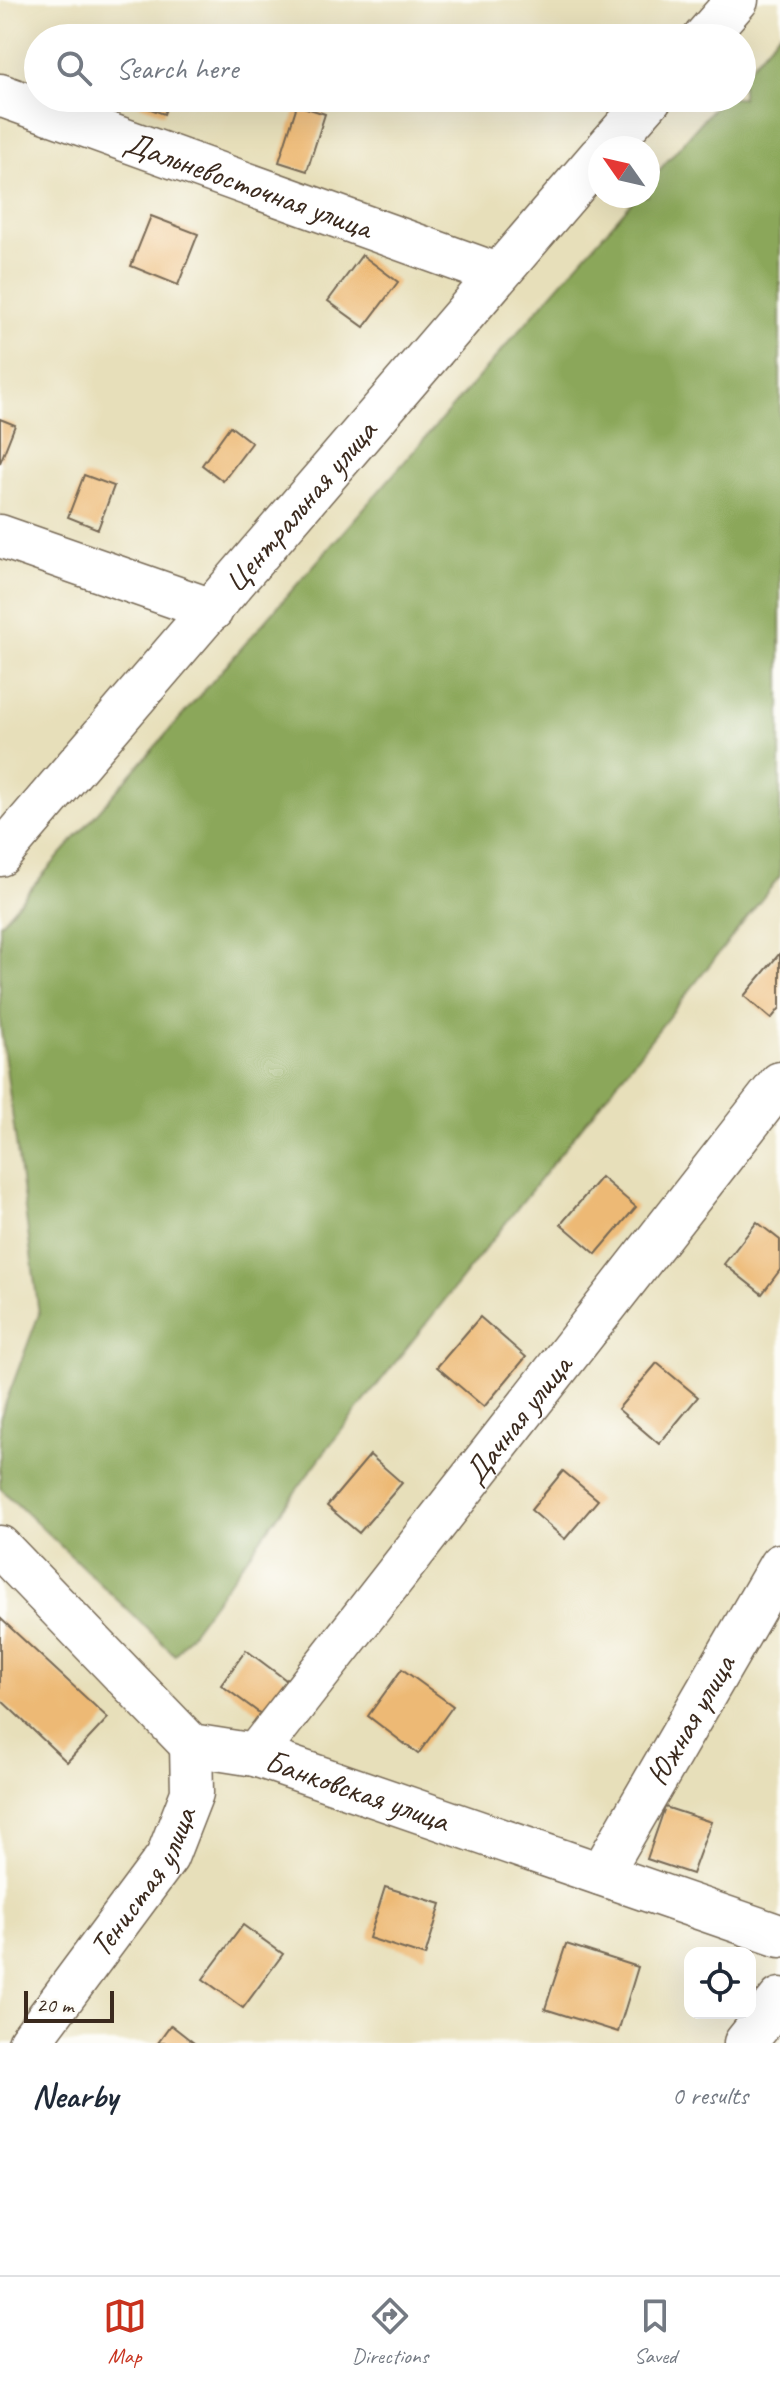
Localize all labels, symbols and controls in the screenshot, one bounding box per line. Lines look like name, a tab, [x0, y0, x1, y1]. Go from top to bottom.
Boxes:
search box	[24, 24, 756, 112]
icon: search	[52, 46, 96, 90]
text: Search here	[116, 49, 238, 87]
street label: Дальневосточная улица	[119, 121, 380, 249]
north arrow	[588, 136, 660, 208]
street label: Центральная улица	[214, 410, 386, 601]
street label: Дачная улица	[454, 1344, 582, 1492]
street label: Южная улица	[636, 1646, 745, 1793]
street label: Банковская улица	[260, 1740, 456, 1842]
street label: Тенистая улица	[80, 1800, 206, 1965]
map controls	[684, 1947, 756, 2019]
button: locate	[684, 1947, 756, 2019]
scale bar	[24, 1987, 114, 2023]
text: 20 m	[36, 1991, 73, 2019]
text: Nearby	[32, 2074, 118, 2117]
text: 0 results	[672, 2079, 748, 2112]
tab: Map	[103, 2294, 147, 2370]
tab: Directions	[352, 2294, 428, 2370]
tab: Saved	[633, 2294, 677, 2370]

